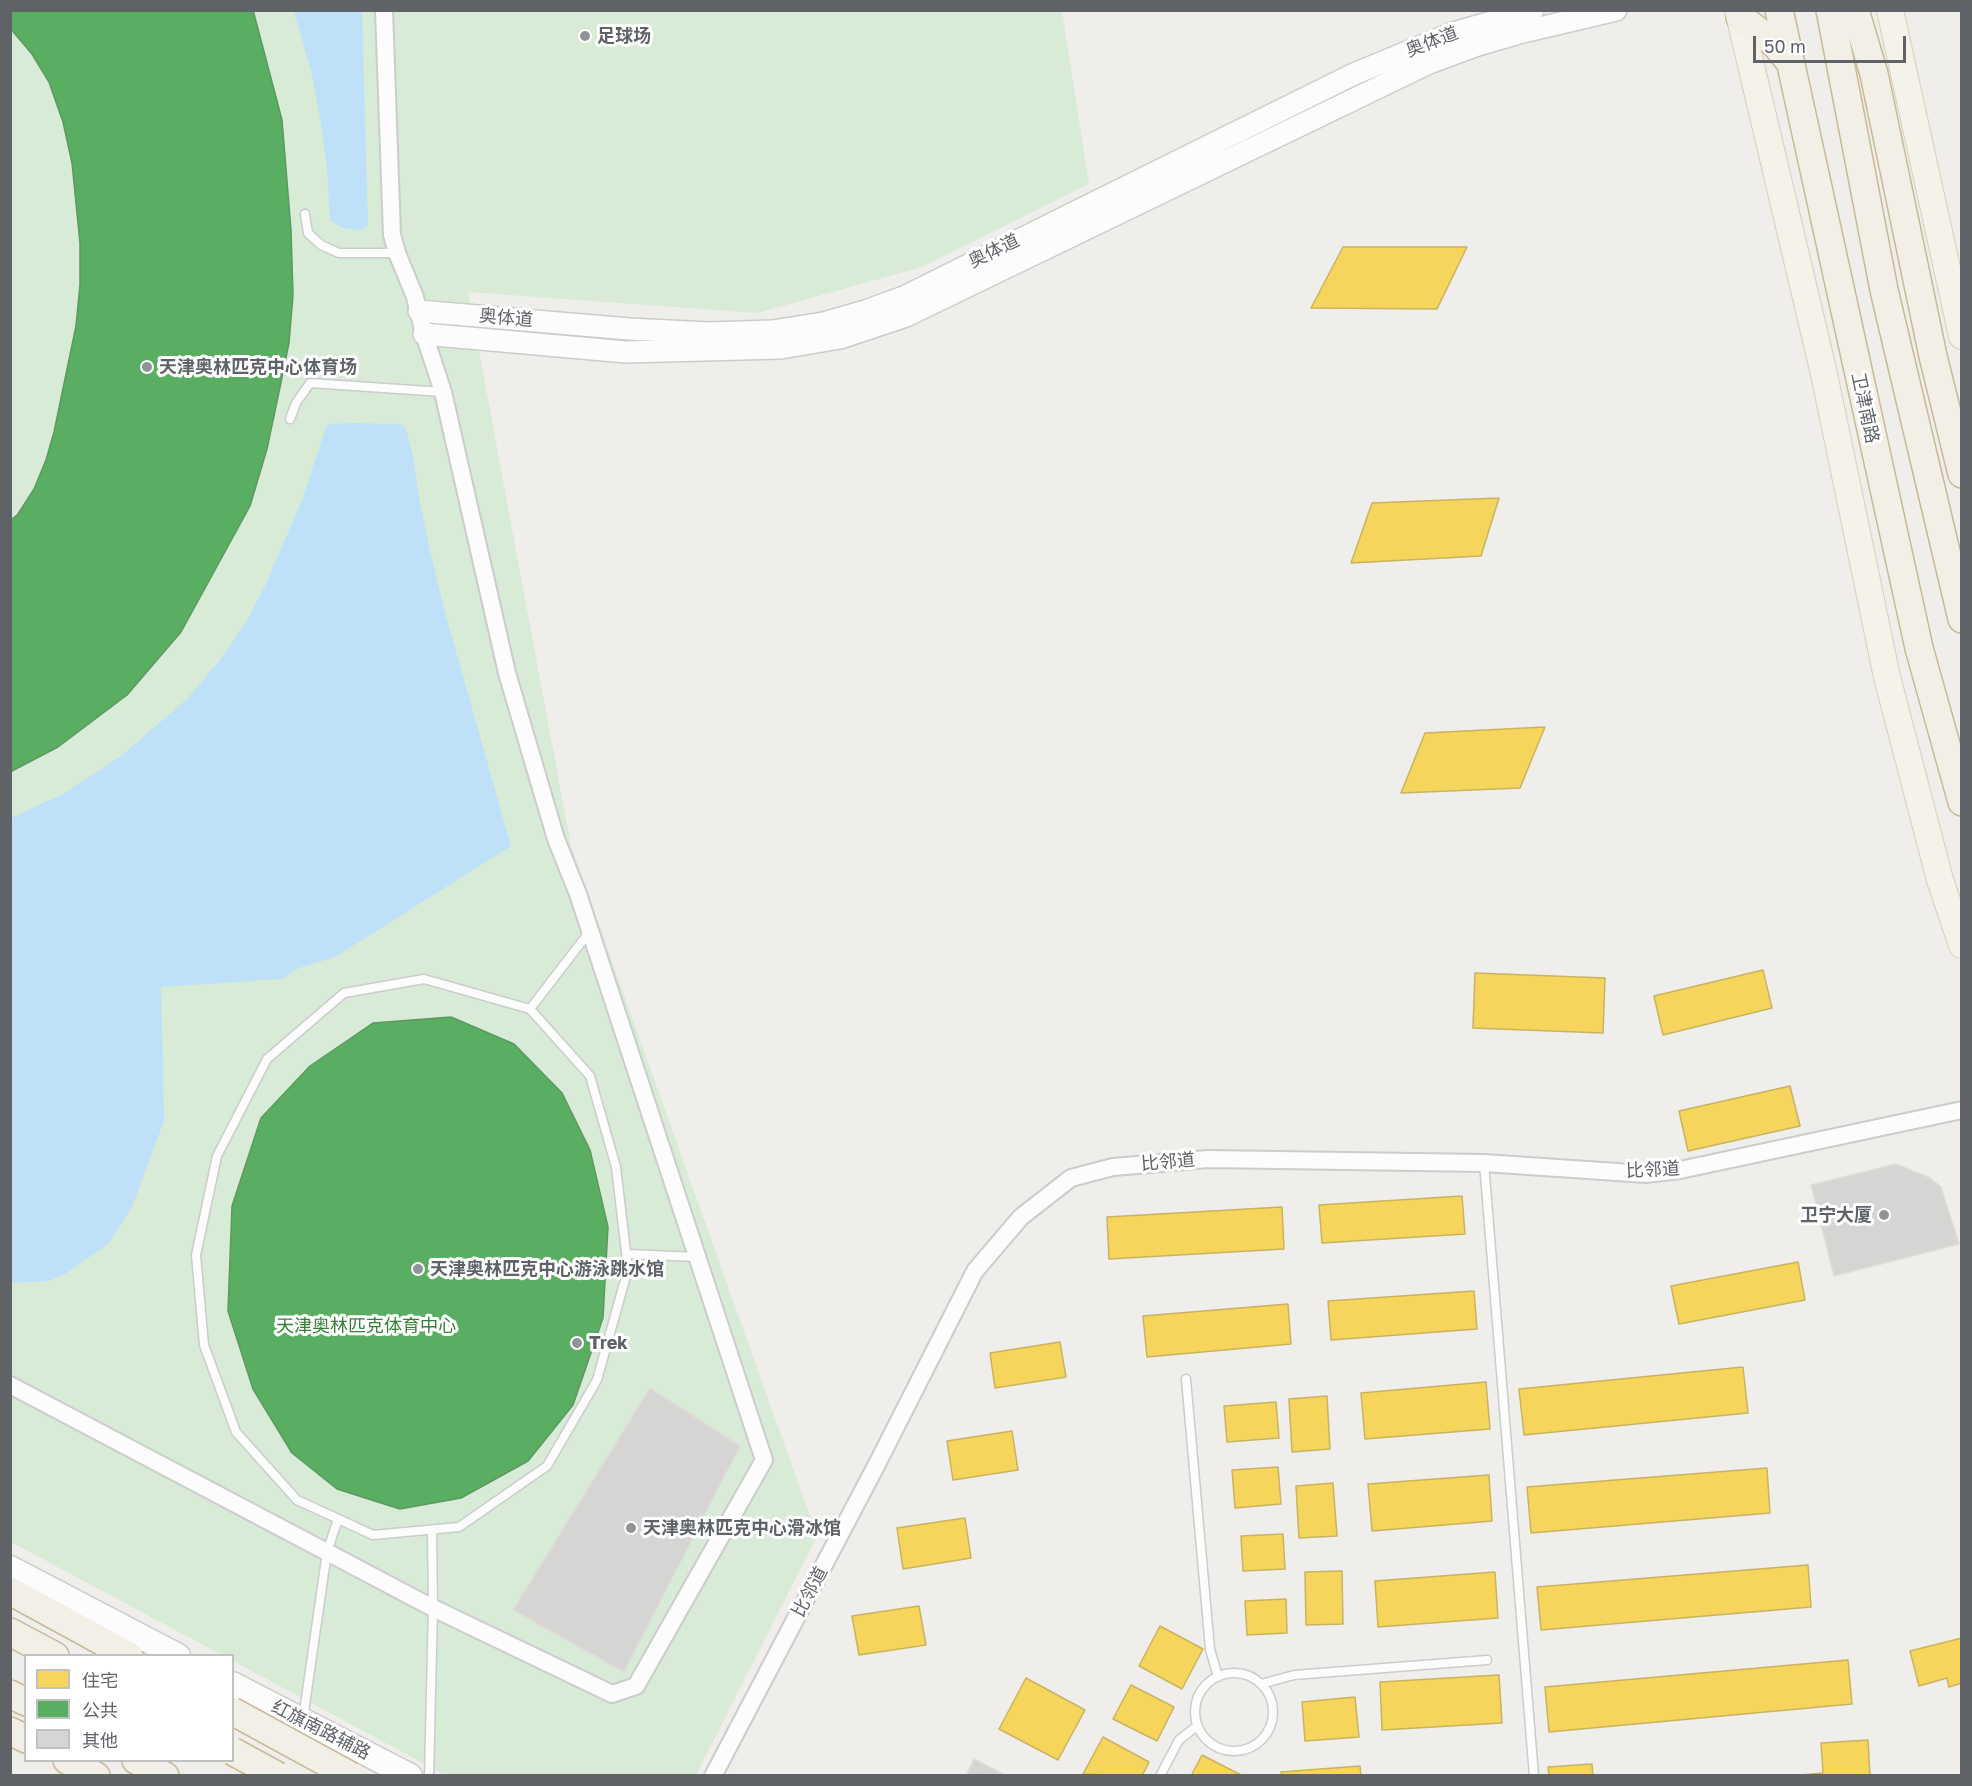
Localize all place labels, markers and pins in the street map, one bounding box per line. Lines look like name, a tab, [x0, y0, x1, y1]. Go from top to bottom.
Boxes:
place label: 足球场	[597, 25, 651, 47]
marker: 足球场	[578, 29, 592, 43]
place label: 天津奥林匹克中心体育场	[159, 356, 357, 378]
marker: 天津奥林匹克中心体育场	[140, 360, 154, 374]
place label: 卫宁大厦	[1800, 1204, 1872, 1226]
marker: 卫宁大厦	[1877, 1208, 1891, 1222]
place label: 天津奥林匹克中心游泳跳水馆	[430, 1258, 664, 1280]
marker: 天津奥林匹克中心游泳跳水馆	[411, 1262, 425, 1276]
place label: Trek	[589, 1332, 628, 1354]
marker: Trek	[570, 1336, 584, 1350]
place label: 天津奥林匹克中心滑冰馆	[643, 1517, 841, 1539]
marker: 天津奥林匹克中心滑冰馆	[624, 1521, 638, 1535]

